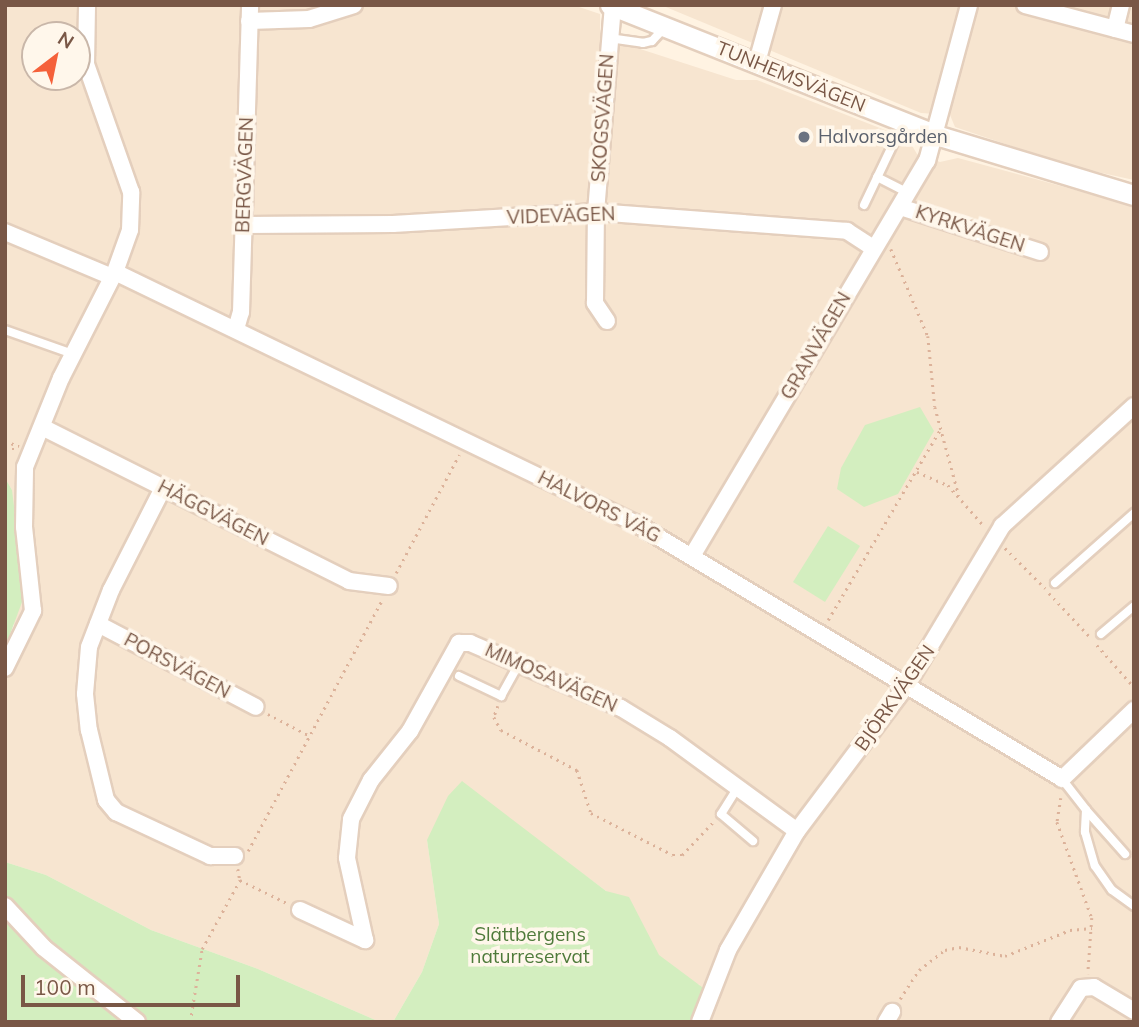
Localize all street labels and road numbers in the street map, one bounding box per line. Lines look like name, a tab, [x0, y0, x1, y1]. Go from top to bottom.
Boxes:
street label: TUNHEMSVÄGEN	[713, 37, 869, 117]
street label: SKOGSVÄGEN	[587, 53, 619, 183]
street label: BERGVÄGEN	[232, 117, 258, 233]
street label: KYRKVÄGEN	[913, 201, 1027, 257]
street label: VIDEVÄGEN	[506, 203, 616, 229]
street label: GRANVÄGEN	[776, 288, 856, 404]
street label: HALVORS VÄG	[534, 466, 664, 548]
street label: HÄGGVÄGEN	[154, 475, 272, 551]
street label: PORSVÄGEN	[120, 629, 234, 703]
street label: MIMOSAVÄGEN	[481, 639, 621, 717]
street label: BJÖRKVÄGEN	[850, 641, 940, 755]

